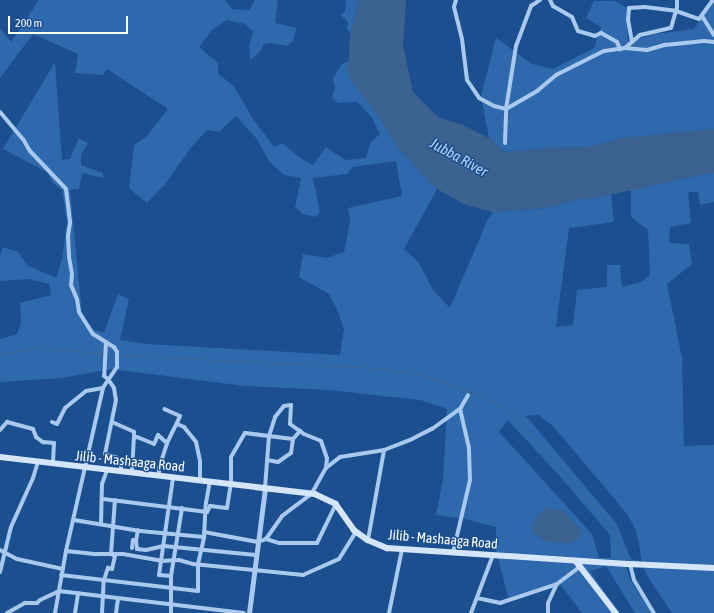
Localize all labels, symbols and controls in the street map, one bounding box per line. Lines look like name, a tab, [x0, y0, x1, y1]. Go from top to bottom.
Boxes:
scale bar	[10, 8, 130, 34]
text: 200 m	[15, 16, 42, 30]
water label: Jubba River	[427, 134, 491, 180]
street label: Jilib - Mashaaga Road	[74, 447, 186, 475]
street label: Jilib - Mashaaga Road	[387, 526, 499, 552]

